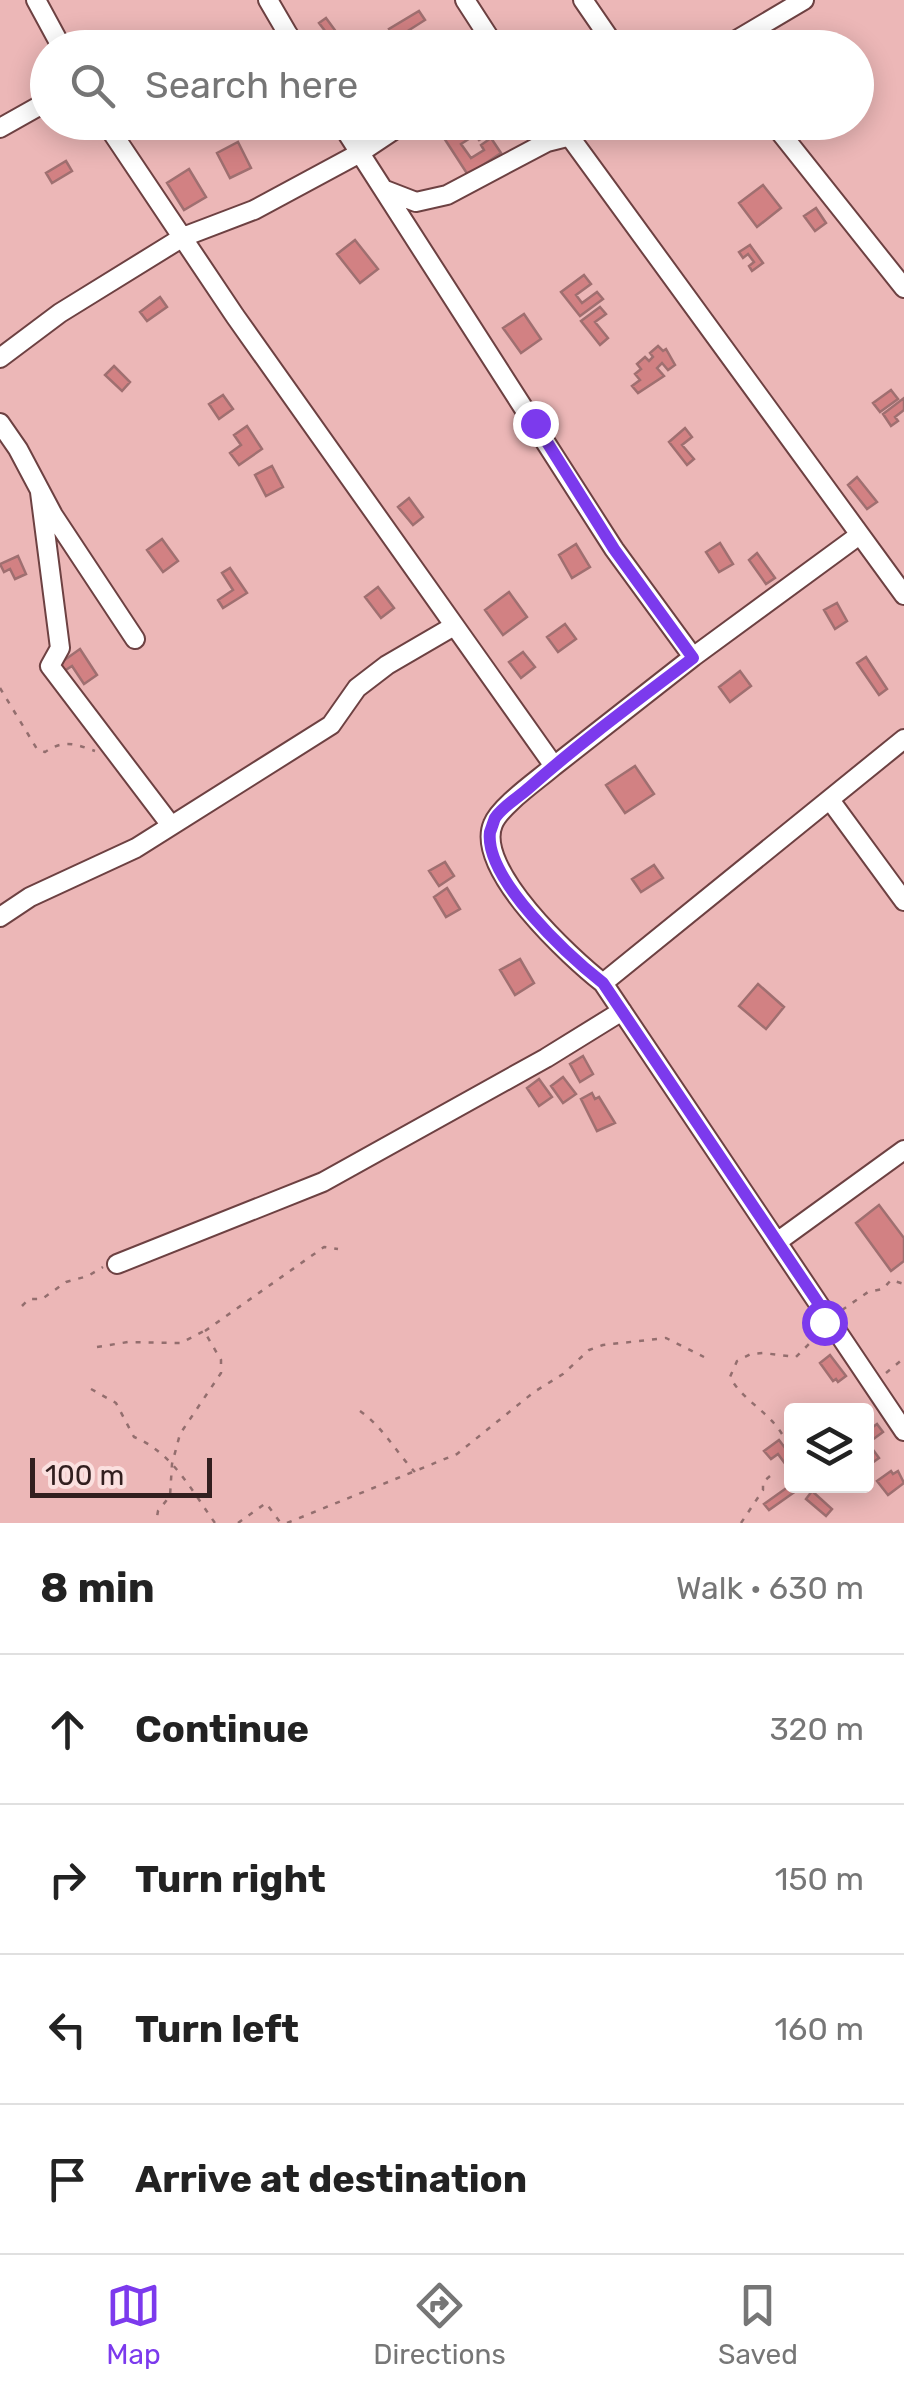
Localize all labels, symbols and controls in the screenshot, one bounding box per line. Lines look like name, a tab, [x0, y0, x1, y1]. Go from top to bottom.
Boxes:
search box	[30, 30, 874, 140]
icon: search	[65, 58, 120, 113]
text: Search here	[145, 62, 358, 108]
route end	[513, 401, 559, 447]
route start	[802, 1300, 848, 1346]
map controls	[784, 1403, 874, 1493]
button: layers	[784, 1403, 874, 1493]
scale bar	[30, 1453, 212, 1498]
text: 100 m	[45, 1459, 124, 1492]
text: 8 min	[40, 1563, 155, 1613]
text: Walk · 630 m	[676, 1569, 864, 1607]
icon: ahead	[40, 1702, 95, 1757]
text: Continue	[135, 1706, 309, 1752]
text: 320 m	[769, 1710, 864, 1748]
icon: right	[40, 1852, 95, 1907]
text: Turn right	[135, 1856, 326, 1902]
text: 150 m	[775, 1860, 864, 1898]
icon: left	[40, 2002, 95, 2057]
text: Turn left	[135, 2006, 299, 2052]
text: 160 m	[774, 2010, 864, 2048]
icon: arrive	[40, 2152, 95, 2207]
text: Arrive at destination	[135, 2156, 527, 2202]
tab: Map	[106, 2278, 161, 2371]
tab: Directions	[373, 2278, 506, 2371]
tab: Saved	[718, 2278, 798, 2371]

